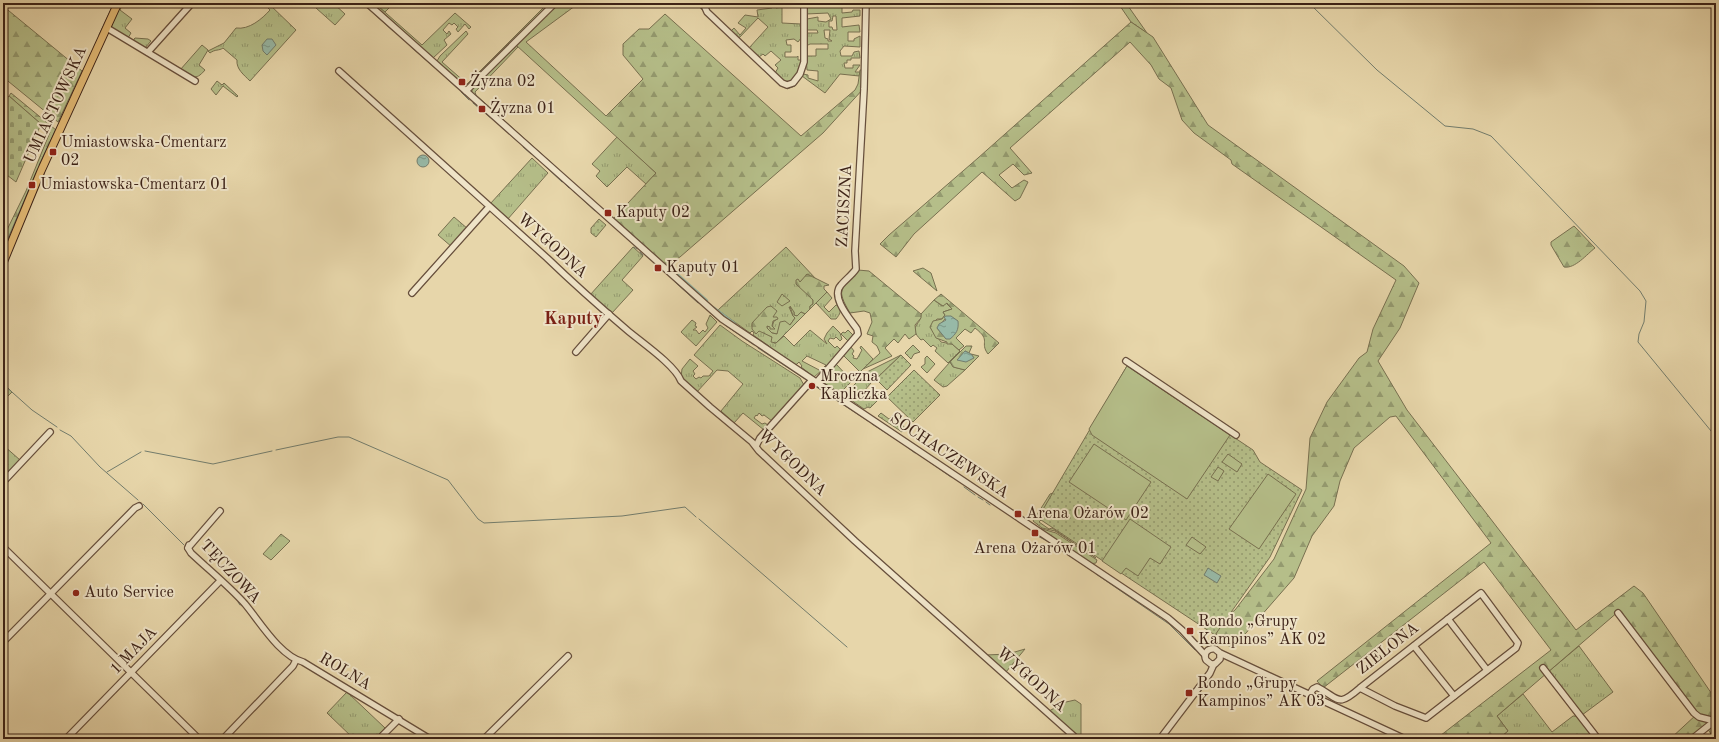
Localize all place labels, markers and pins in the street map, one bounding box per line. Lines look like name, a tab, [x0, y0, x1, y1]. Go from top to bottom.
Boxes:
place label: Żyzna 02	[470, 70, 536, 90]
marker: Żyzna 02	[457, 77, 467, 87]
place label: Żyzna 01	[490, 97, 556, 117]
marker: Żyzna 01	[477, 104, 487, 114]
place label: Umiastowska-Cmentarz 02	[61, 135, 227, 169]
marker: Umiastowska-Cmentarz 02	[48, 147, 58, 157]
place label: Umiastowska-Cmentarz 01	[40, 177, 229, 193]
marker: Umiastowska-Cmentarz 01	[27, 180, 37, 190]
place label: Kaputy 02	[616, 205, 690, 221]
marker: Kaputy 02	[603, 208, 613, 218]
place label: Kaputy 01	[666, 260, 740, 276]
marker: Kaputy 01	[653, 263, 663, 273]
place label: Mroczna Kapliczka	[820, 369, 887, 403]
marker: Mroczna Kapliczka	[807, 381, 817, 391]
place label: Arena Ożarów 02	[1026, 506, 1149, 522]
marker: Arena Ożarów 02	[1013, 509, 1023, 519]
marker: Arena Ożarów 01	[1030, 528, 1040, 538]
place label: Arena Ożarów 01	[973, 541, 1097, 557]
place label: Auto Service	[84, 585, 174, 601]
marker: Auto Service	[71, 588, 81, 598]
place label: Rondo „Grupy Kampinos” AK 02	[1198, 614, 1326, 648]
marker: Rondo „Grupy Kampinos” AK 02	[1185, 626, 1195, 636]
place label: Rondo „Grupy Kampinos” AK 03	[1197, 676, 1325, 710]
marker: Rondo „Grupy Kampinos” AK 03	[1184, 688, 1194, 698]

